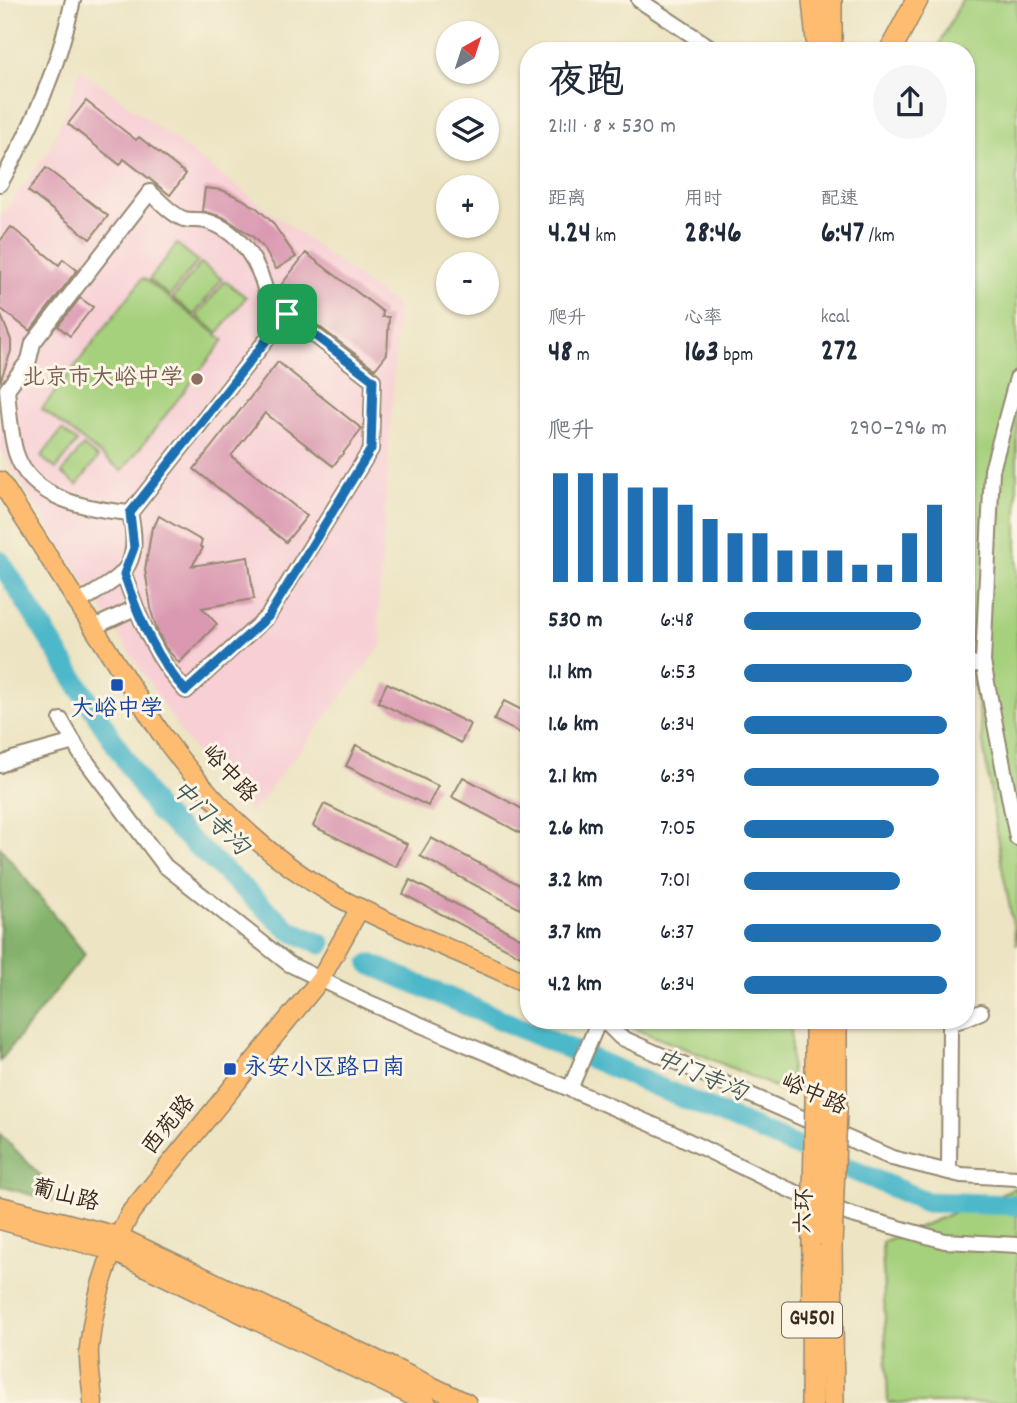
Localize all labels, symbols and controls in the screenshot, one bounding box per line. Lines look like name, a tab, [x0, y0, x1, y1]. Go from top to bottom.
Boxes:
north arrow	[436, 21, 499, 84]
map controls	[436, 21, 499, 315]
text: 夜跑	[548, 57, 624, 112]
button: share	[873, 65, 947, 139]
button: layers	[436, 98, 499, 161]
text: 21:11 · 8 × 530 m	[548, 111, 676, 144]
button: +	[436, 175, 499, 238]
text: 距离	[548, 187, 586, 214]
text: 用时	[684, 187, 722, 214]
text: 配速	[821, 187, 859, 214]
text: 4.24	[548, 214, 591, 257]
text: 28:46	[684, 214, 742, 257]
text: 6:47	[821, 214, 864, 257]
text: km	[591, 224, 616, 251]
text: /km	[864, 224, 895, 251]
button: −	[436, 252, 499, 315]
pin	[257, 284, 317, 344]
icon: arrive	[268, 295, 306, 333]
text: kcal	[821, 305, 850, 332]
text: 爬升	[548, 306, 586, 333]
text: 心率	[684, 306, 722, 333]
text: 272	[821, 332, 858, 375]
text: 48	[548, 333, 572, 376]
text: 163	[684, 333, 719, 376]
text: m	[572, 343, 590, 370]
text: bpm	[719, 343, 753, 370]
place label: 北京市大峪中学	[22, 363, 183, 396]
marker: 北京市大峪中学	[189, 371, 205, 387]
text: 290–296 m	[850, 413, 947, 446]
text: 爬升	[548, 416, 594, 449]
text: 530 m	[548, 605, 602, 638]
text: 6:48	[660, 605, 694, 638]
text: 1.1 km	[548, 657, 592, 690]
text: 6:53	[660, 657, 696, 690]
marker: 大峪中学	[109, 677, 125, 693]
place label: 大峪中学	[71, 694, 163, 727]
text: 1.6 km	[548, 709, 599, 742]
text: 6:34	[660, 709, 695, 742]
street label: 峪中路	[192, 739, 264, 811]
text: 2.1 km	[548, 761, 597, 794]
text: 6:39	[660, 761, 696, 794]
water label: 中门寺沟	[163, 773, 257, 866]
text: 2.6 km	[548, 813, 604, 846]
text: 7:05	[660, 813, 696, 846]
text: 3.2 km	[548, 865, 603, 898]
text: 7:01	[660, 865, 690, 898]
text: 3.7 km	[548, 917, 601, 950]
text: 6:37	[660, 917, 694, 950]
text: 4.2 km	[548, 969, 602, 1002]
text: 6:34	[660, 969, 695, 1002]
water label: 中门寺沟	[649, 1043, 753, 1112]
place label: 永安小区路口南	[244, 1053, 405, 1086]
marker: 永安小区路口南	[222, 1061, 238, 1077]
street label: 峪中路	[775, 1067, 851, 1125]
street label: 西苑路	[135, 1089, 205, 1163]
street label: 葡山路	[28, 1173, 102, 1221]
street label: 六环	[789, 1187, 823, 1235]
road number: G4501	[782, 1302, 842, 1338]

